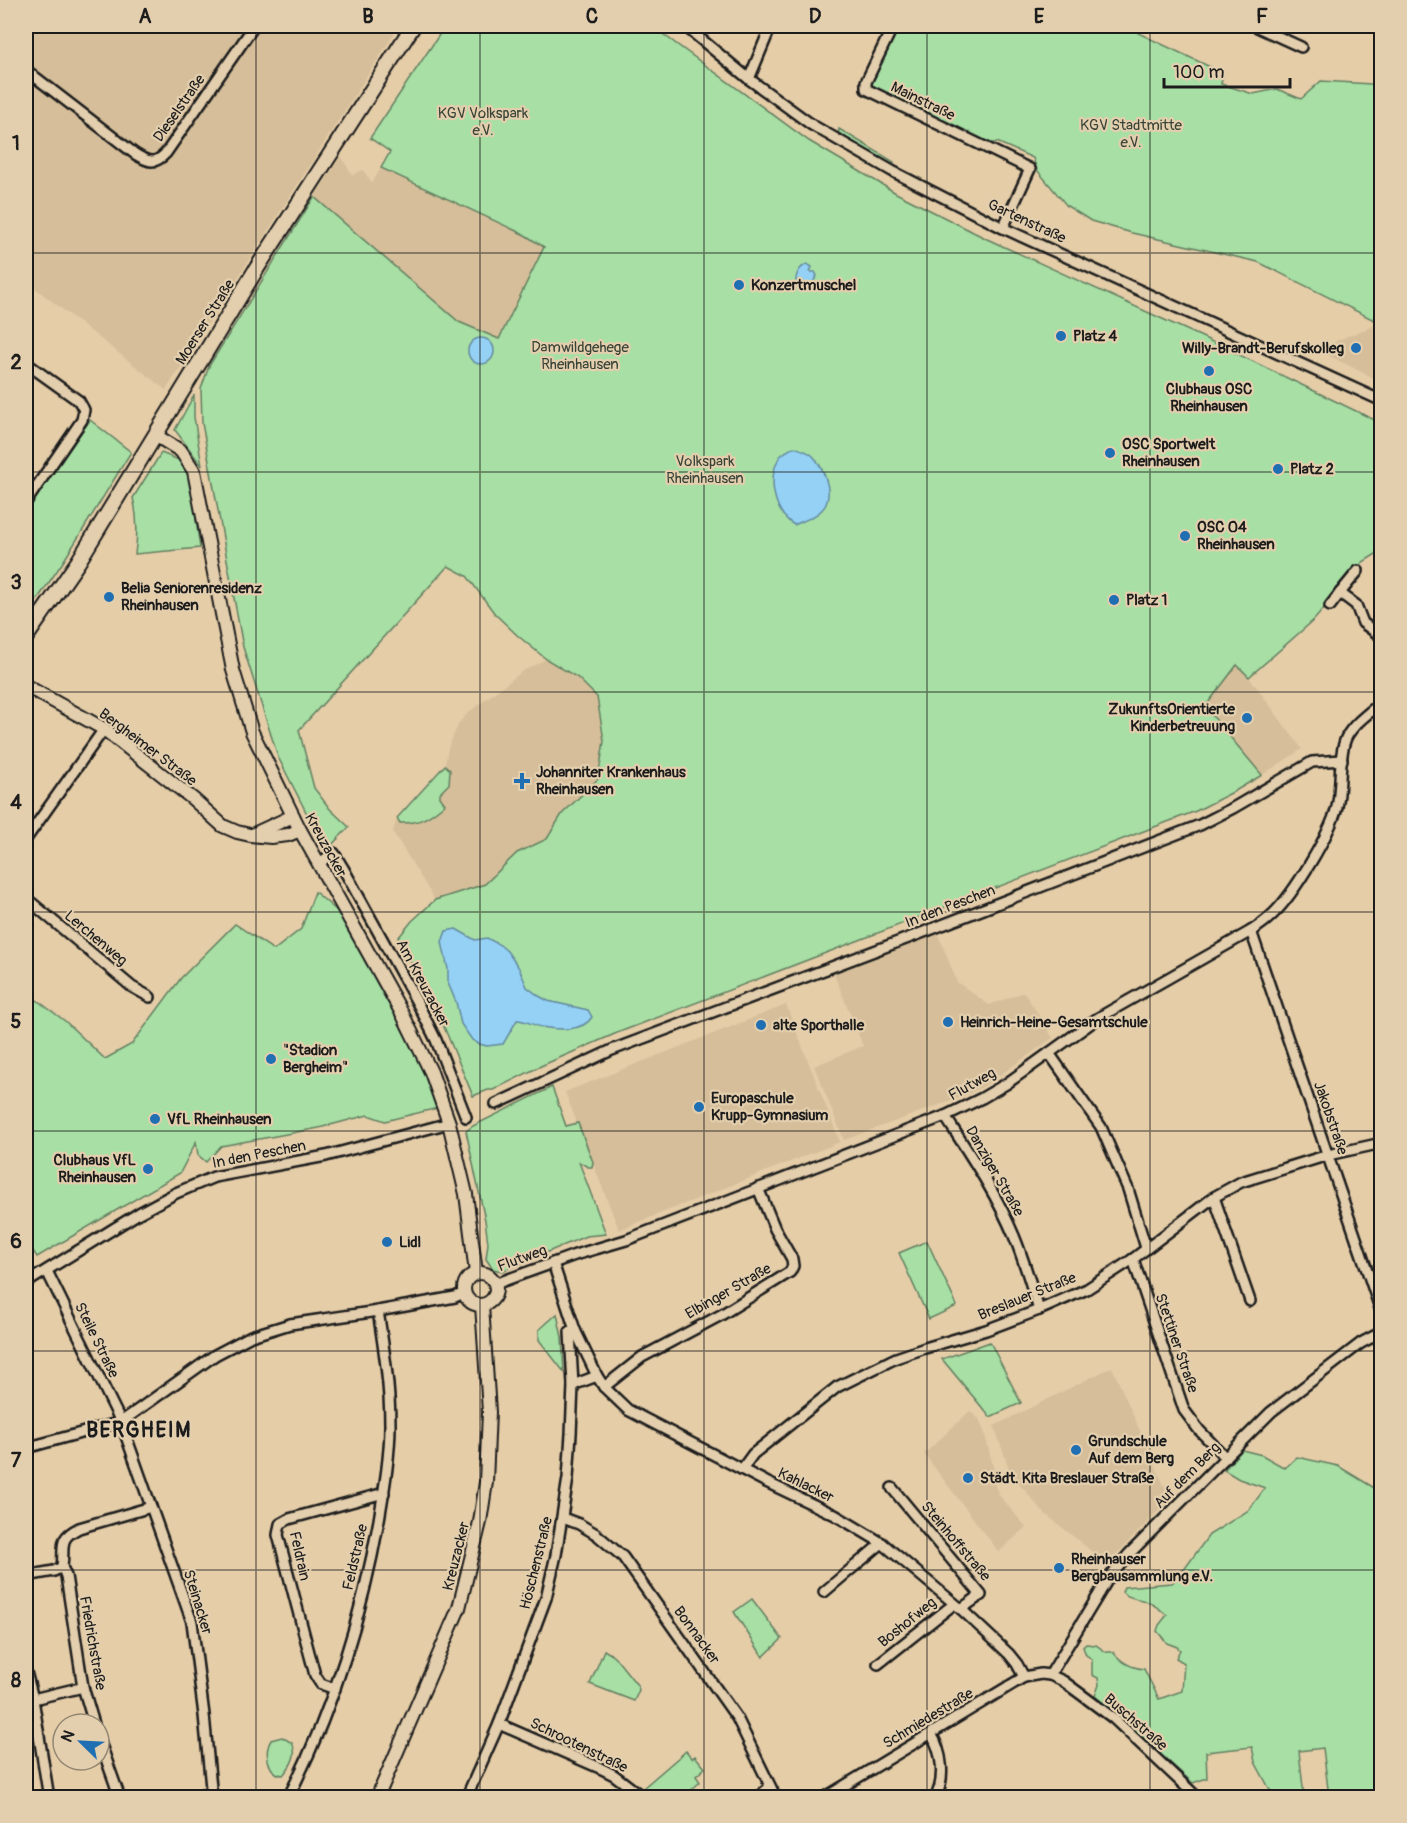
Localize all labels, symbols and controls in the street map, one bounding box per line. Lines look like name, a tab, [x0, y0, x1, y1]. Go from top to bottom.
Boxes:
text: A	[139, 4, 152, 29]
text: B	[362, 4, 374, 29]
text: C	[586, 4, 598, 29]
text: D	[809, 4, 822, 29]
text: E	[1034, 4, 1045, 29]
text: F	[1256, 4, 1268, 29]
scale bar	[1164, 51, 1290, 89]
text: 100 m	[1173, 61, 1225, 84]
street label: Dieselstraße	[149, 70, 210, 146]
street label: Mainstraße	[888, 78, 959, 125]
park label: KGV Volkspark e.V.	[438, 104, 529, 140]
park label: KGV Stadtmitte e.V.	[1080, 116, 1183, 152]
text: 1	[12, 131, 20, 156]
street label: Gartenstraße	[985, 195, 1070, 248]
street label: Moerser Straße	[172, 276, 240, 368]
place label: Konzertmuschel	[751, 276, 856, 295]
marker: Konzertmuschel	[732, 278, 746, 292]
place label: Platz 4	[1073, 327, 1117, 346]
marker: Platz 4	[1054, 329, 1068, 343]
park label: Damwildgehege Rheinhausen	[531, 338, 629, 374]
place label: Willy-Brandt-Berufskolleg	[1182, 339, 1344, 358]
marker: Willy-Brandt-Berufskolleg	[1349, 341, 1363, 355]
text: 2	[10, 350, 22, 375]
marker: Clubhaus OSC Rheinhausen	[1202, 364, 1216, 378]
place label: Clubhaus OSC Rheinhausen	[1166, 380, 1252, 416]
place label: OSC Sportwelt Rheinhausen	[1122, 435, 1216, 471]
marker: OSC Sportwelt Rheinhausen	[1103, 446, 1117, 460]
park label: Volkspark Rheinhausen	[666, 452, 744, 488]
place label: Platz 2	[1290, 460, 1334, 479]
marker: Platz 2	[1271, 462, 1285, 476]
place label: OSC 04 Rheinhausen	[1197, 518, 1275, 554]
marker: OSC 04 Rheinhausen	[1178, 529, 1192, 543]
text: 3	[10, 570, 22, 595]
place label: Belia Seniorenresidenz Rheinhausen	[121, 579, 262, 615]
marker: Belia Seniorenresidenz Rheinhausen	[102, 590, 116, 604]
place label: Platz 1	[1126, 591, 1167, 610]
marker: Platz 1	[1107, 593, 1121, 607]
place label: ZukunftsOrientierte Kinderbetreuung	[1108, 700, 1236, 736]
street label: Bergheimer Straße	[95, 704, 201, 791]
marker: ZukunftsOrientierte Kinderbetreuung	[1240, 711, 1254, 725]
place label: Johanniter Krankenhaus Rheinhausen	[536, 763, 686, 799]
marker: Johanniter Krankenhaus Rheinhausen	[513, 772, 531, 790]
text: 4	[10, 790, 22, 815]
street label: Kreuzacker	[300, 810, 351, 881]
street label: In den Peschen	[902, 881, 998, 932]
street label: Lerchenweg	[60, 907, 131, 970]
street label: Am Kreuzacker	[392, 936, 454, 1031]
text: 5	[11, 1009, 22, 1034]
place label: Heinrich-Heine-Gesamtschule	[960, 1013, 1148, 1032]
marker: Heinrich-Heine-Gesamtschule	[941, 1015, 955, 1029]
place label: alte Sporthalle	[773, 1016, 865, 1035]
marker: alte Sporthalle	[754, 1018, 768, 1032]
place label: "Stadion Bergheim"	[283, 1041, 348, 1077]
marker: "Stadion Bergheim"	[264, 1052, 278, 1066]
street label: Flutweg	[945, 1064, 999, 1105]
street label: Jakobstraße	[1309, 1079, 1352, 1158]
place label: Europaschule Krupp-Gymnasium	[711, 1089, 828, 1125]
marker: Europaschule Krupp-Gymnasium	[692, 1100, 706, 1114]
place label: VfL Rheinhausen	[167, 1110, 272, 1129]
marker: VfL Rheinhausen	[148, 1112, 162, 1126]
street label: Danziger Straße	[961, 1123, 1028, 1220]
street label: In den Peschen	[211, 1136, 308, 1173]
place label: Clubhaus VfL Rheinhausen	[54, 1151, 137, 1187]
marker: Clubhaus VfL Rheinhausen	[141, 1162, 155, 1176]
text: 6	[10, 1229, 22, 1254]
place label: Lidl	[399, 1233, 421, 1252]
marker: Lidl	[380, 1235, 394, 1249]
street label: Flutweg	[495, 1241, 550, 1276]
street label: Elbinger Straße	[682, 1259, 775, 1324]
street label: Breslauer Straße	[975, 1268, 1080, 1325]
street label: Stettiner Straße	[1151, 1291, 1203, 1396]
street label: Steile Straße	[70, 1299, 123, 1382]
district label: BERGHEIM	[86, 1417, 192, 1444]
place label: Grundschule Auf dem Berg	[1088, 1432, 1175, 1468]
street label: Auf dem Berg	[1150, 1438, 1225, 1513]
marker: Grundschule Auf dem Berg	[1069, 1443, 1083, 1457]
text: 7	[11, 1448, 22, 1473]
street label: Kahlacker	[775, 1464, 838, 1507]
place label: Städt. Kita Breslauer Straße	[980, 1469, 1155, 1488]
marker: Städt. Kita Breslauer Straße	[961, 1471, 975, 1485]
street label: Steinhoffstraße	[917, 1497, 995, 1586]
street label: Höschenstraße	[516, 1514, 557, 1612]
street label: Kreuzacker	[439, 1519, 474, 1593]
street label: Feldstraße	[339, 1521, 372, 1592]
street label: Feldrain	[285, 1529, 314, 1583]
place label: Rheinhauser Bergbausammlung e.V.	[1071, 1550, 1213, 1586]
marker: Rheinhauser Bergbausammlung e.V.	[1052, 1561, 1066, 1575]
street label: Steinacker	[179, 1567, 217, 1637]
street label: Boshofweg	[874, 1593, 940, 1652]
street label: Friedrichstraße	[75, 1595, 110, 1692]
street label: Bonnacker	[669, 1603, 724, 1668]
text: 8	[11, 1668, 21, 1693]
street label: Schmiedestraße	[880, 1684, 978, 1753]
street label: Buschstraße	[1100, 1690, 1172, 1756]
north arrow	[51, 1712, 111, 1772]
street label: Schrootenstraße	[527, 1714, 631, 1778]
text: N	[57, 1727, 80, 1745]

